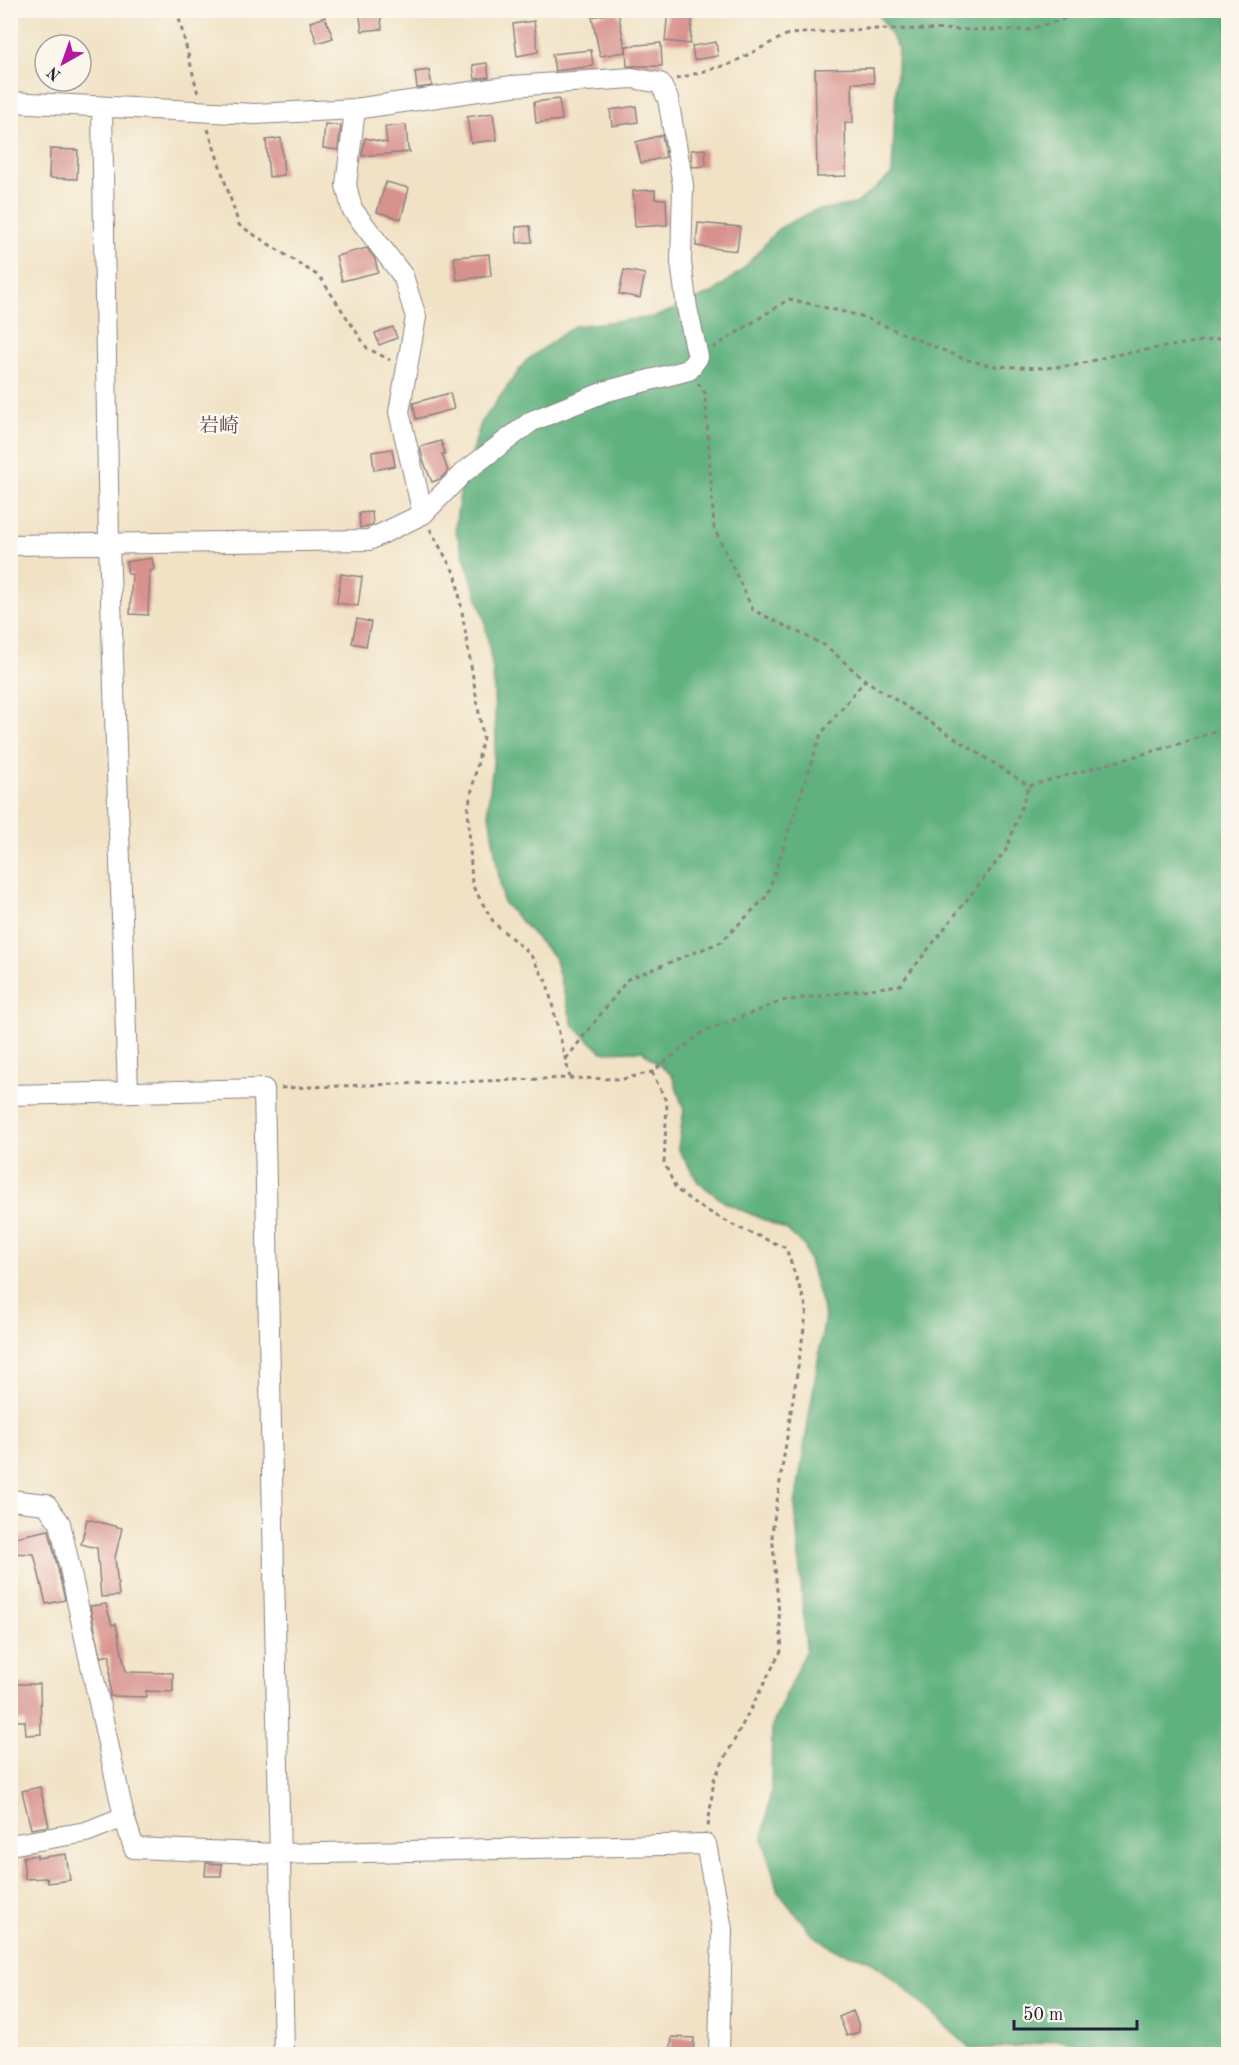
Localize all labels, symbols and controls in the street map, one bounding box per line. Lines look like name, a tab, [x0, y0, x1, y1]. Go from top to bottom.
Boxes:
north arrow	[33, 33, 93, 93]
text: N	[44, 62, 64, 83]
district label: 岩崎	[199, 415, 239, 437]
scale bar	[1014, 1993, 1137, 2031]
text: 50 m	[1023, 2006, 1063, 2024]

